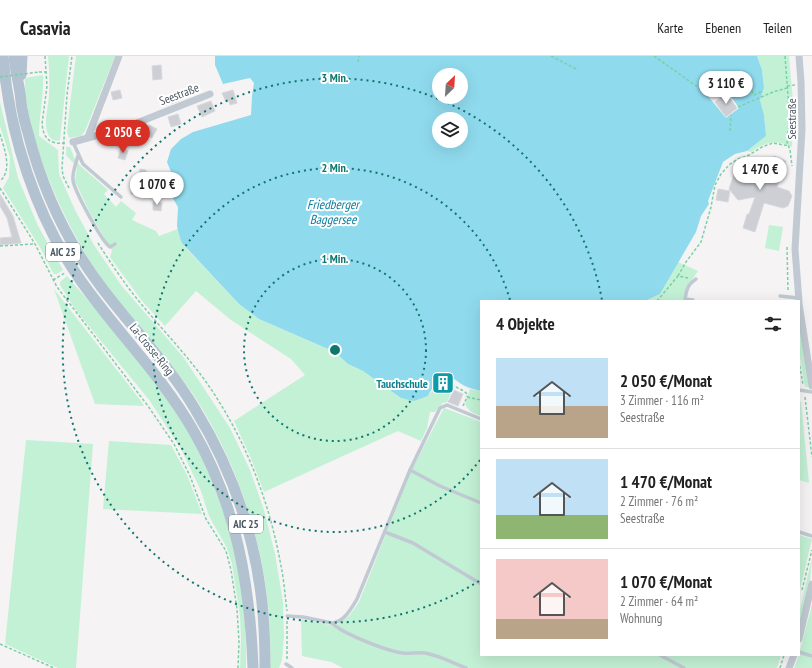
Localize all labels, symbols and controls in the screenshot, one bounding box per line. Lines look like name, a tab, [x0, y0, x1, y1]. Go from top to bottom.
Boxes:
text: Casavia	[20, 16, 71, 40]
text: Karte	[657, 19, 683, 37]
text: Ebenen	[705, 19, 741, 37]
text: Teilen	[763, 19, 792, 37]
north arrow	[432, 68, 468, 104]
map controls	[432, 68, 468, 148]
text: 3 Min.	[322, 70, 349, 85]
pin: 3 110 €	[689, 71, 763, 105]
text: 3 110 €	[708, 75, 744, 92]
street label: Seestraße	[157, 80, 201, 108]
street label: Seestraße	[784, 98, 799, 140]
button: layers	[432, 112, 468, 148]
pin: 2 050 €	[86, 120, 160, 154]
text: 2 050 €	[105, 124, 141, 141]
pin: 1 470 €	[723, 157, 797, 191]
text: 2 Min.	[322, 160, 349, 175]
text: 1 470 €	[742, 161, 778, 178]
pin: 1 070 €	[120, 172, 194, 206]
text: 1 070 €	[139, 176, 175, 193]
water label: Friedberger Baggersee	[307, 196, 361, 228]
road number: AIC 25	[46, 243, 80, 261]
text: 1 Min.	[322, 251, 349, 266]
text: 4 Objekte	[496, 313, 555, 335]
icon: filters	[762, 313, 784, 335]
street label: La-Crosse-Ring	[127, 320, 177, 378]
centre of rings	[328, 343, 342, 357]
building icon: Tauchschule	[430, 370, 456, 396]
text: 2 050 €/Monat	[620, 370, 712, 392]
icon: home	[528, 374, 576, 422]
place label: Tauchschule	[376, 376, 428, 391]
text: 3 Zimmer · 116 m²	[620, 392, 704, 409]
text: Seestraße	[620, 409, 665, 426]
text: 1 470 €/Monat	[620, 471, 712, 493]
icon: home	[528, 475, 576, 523]
text: 2 Zimmer · 76 m²	[620, 493, 698, 510]
text: Seestraße	[620, 510, 665, 527]
road number: AIC 25	[229, 515, 263, 533]
text: 1 070 €/Monat	[620, 571, 712, 593]
icon: home	[528, 575, 576, 623]
text: 2 Zimmer · 64 m²	[620, 593, 698, 610]
text: Wohnung	[620, 610, 662, 627]

